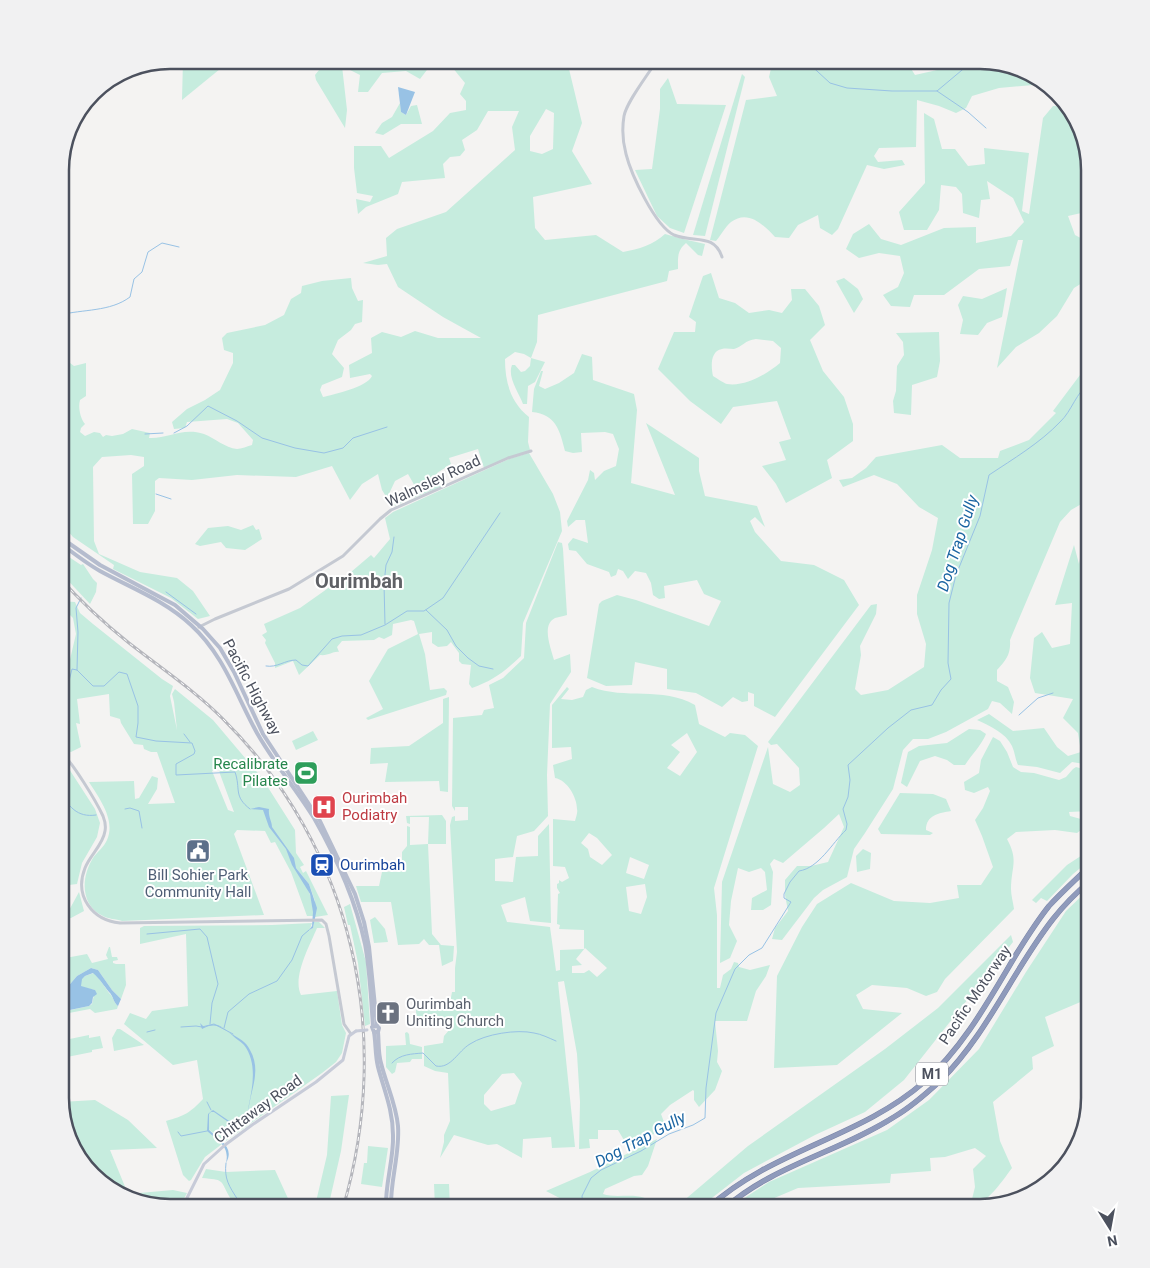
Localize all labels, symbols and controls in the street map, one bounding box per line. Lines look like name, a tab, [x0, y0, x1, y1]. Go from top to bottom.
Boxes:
street label: Walmsley Road	[383, 451, 483, 511]
water label: Dog Trap Gully	[933, 492, 982, 594]
district label: Ourimbah	[315, 569, 403, 593]
street label: Pacific Highway	[219, 636, 285, 738]
place label: Recalibrate Pilates	[213, 755, 288, 790]
sports icon: Recalibrate Pilates	[293, 760, 319, 786]
place label: Ourimbah Podiatry	[342, 789, 407, 824]
hospital icon: Ourimbah Podiatry	[311, 794, 337, 820]
public building icon: Bill Sohier Park Community Hall	[185, 838, 211, 864]
station icon: Ourimbah	[309, 852, 335, 878]
place label: Ourimbah	[340, 856, 405, 874]
place label: Bill Sohier Park Community Hall	[145, 866, 251, 901]
street label: Pacific Motorway	[935, 942, 1015, 1048]
place label: Ourimbah Uniting Church	[406, 995, 504, 1030]
church icon: Ourimbah Uniting Church	[375, 1000, 401, 1026]
road number: M1	[916, 1062, 948, 1086]
street label: Chittaway Road	[211, 1071, 305, 1147]
water label: Dog Trap Gully	[592, 1107, 689, 1171]
north arrow	[1085, 1203, 1135, 1253]
text: N	[1106, 1232, 1119, 1250]

